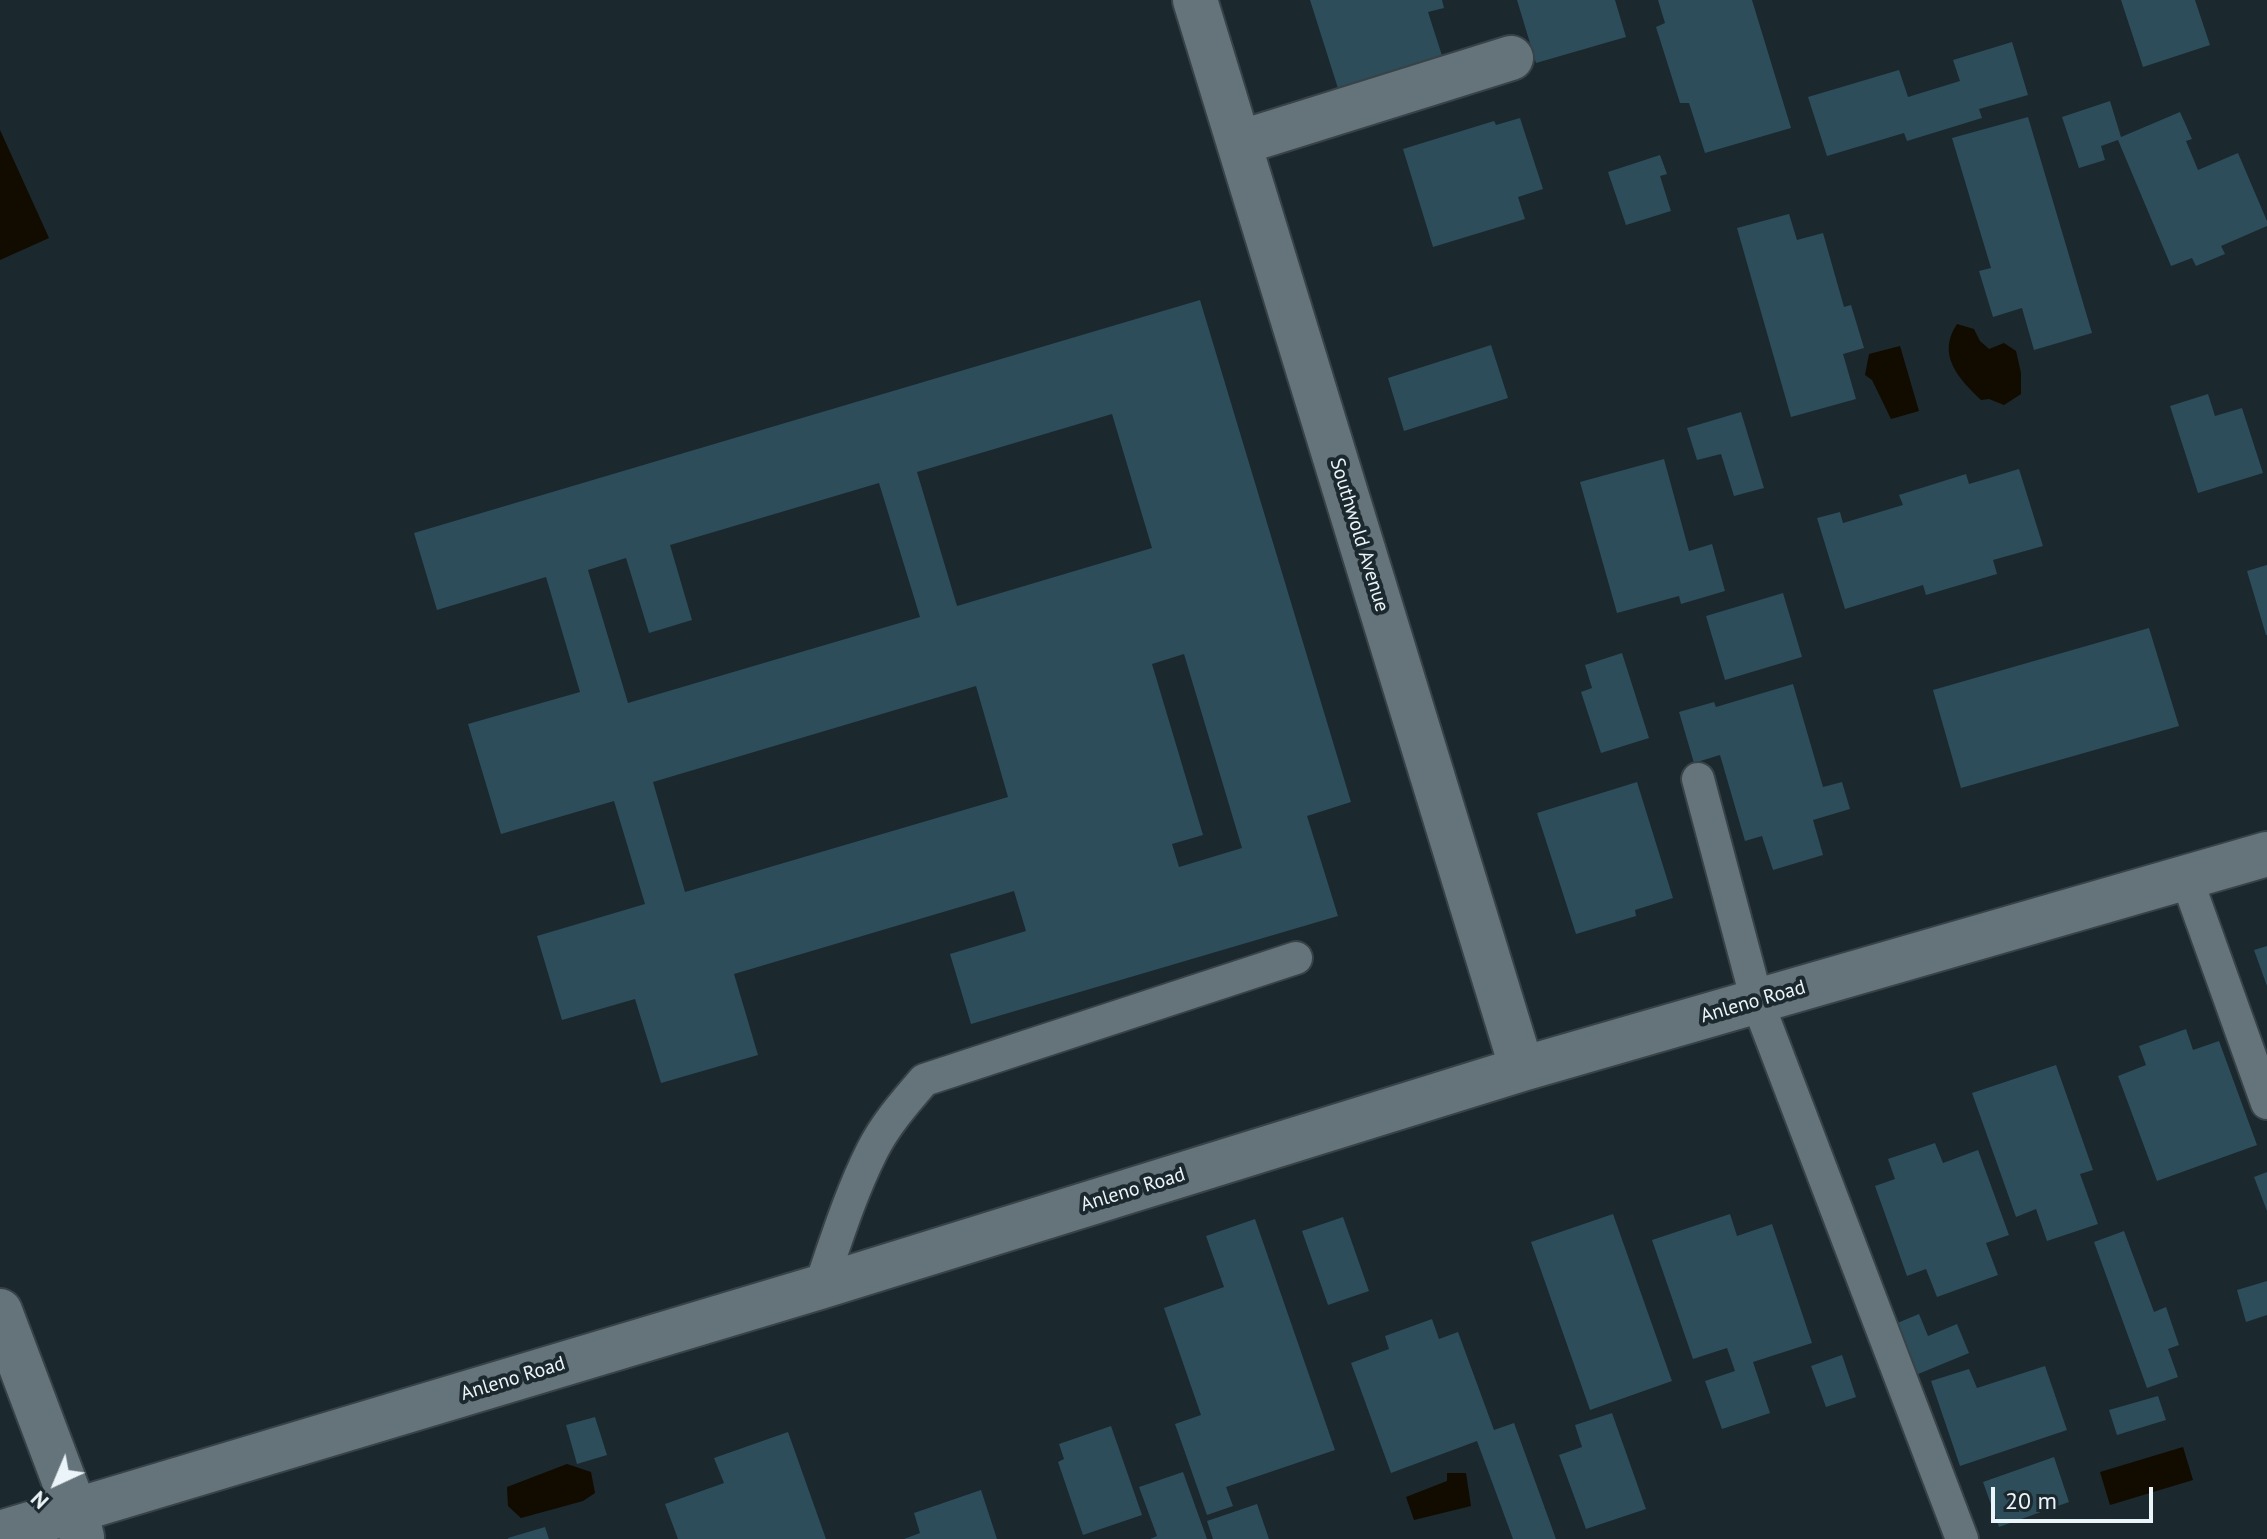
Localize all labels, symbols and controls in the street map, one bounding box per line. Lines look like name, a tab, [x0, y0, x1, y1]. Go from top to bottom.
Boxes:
street label: Southwold Avenue	[1324, 455, 1394, 615]
street label: Anleno Road	[1698, 976, 1808, 1028]
street label: Anleno Road	[1078, 1163, 1188, 1217]
street label: Anleno Road	[458, 1352, 568, 1406]
north arrow	[16, 1443, 96, 1523]
scale bar	[1995, 1471, 2157, 1521]
text: N	[24, 1485, 54, 1515]
text: 20 m	[2005, 1485, 2057, 1516]

